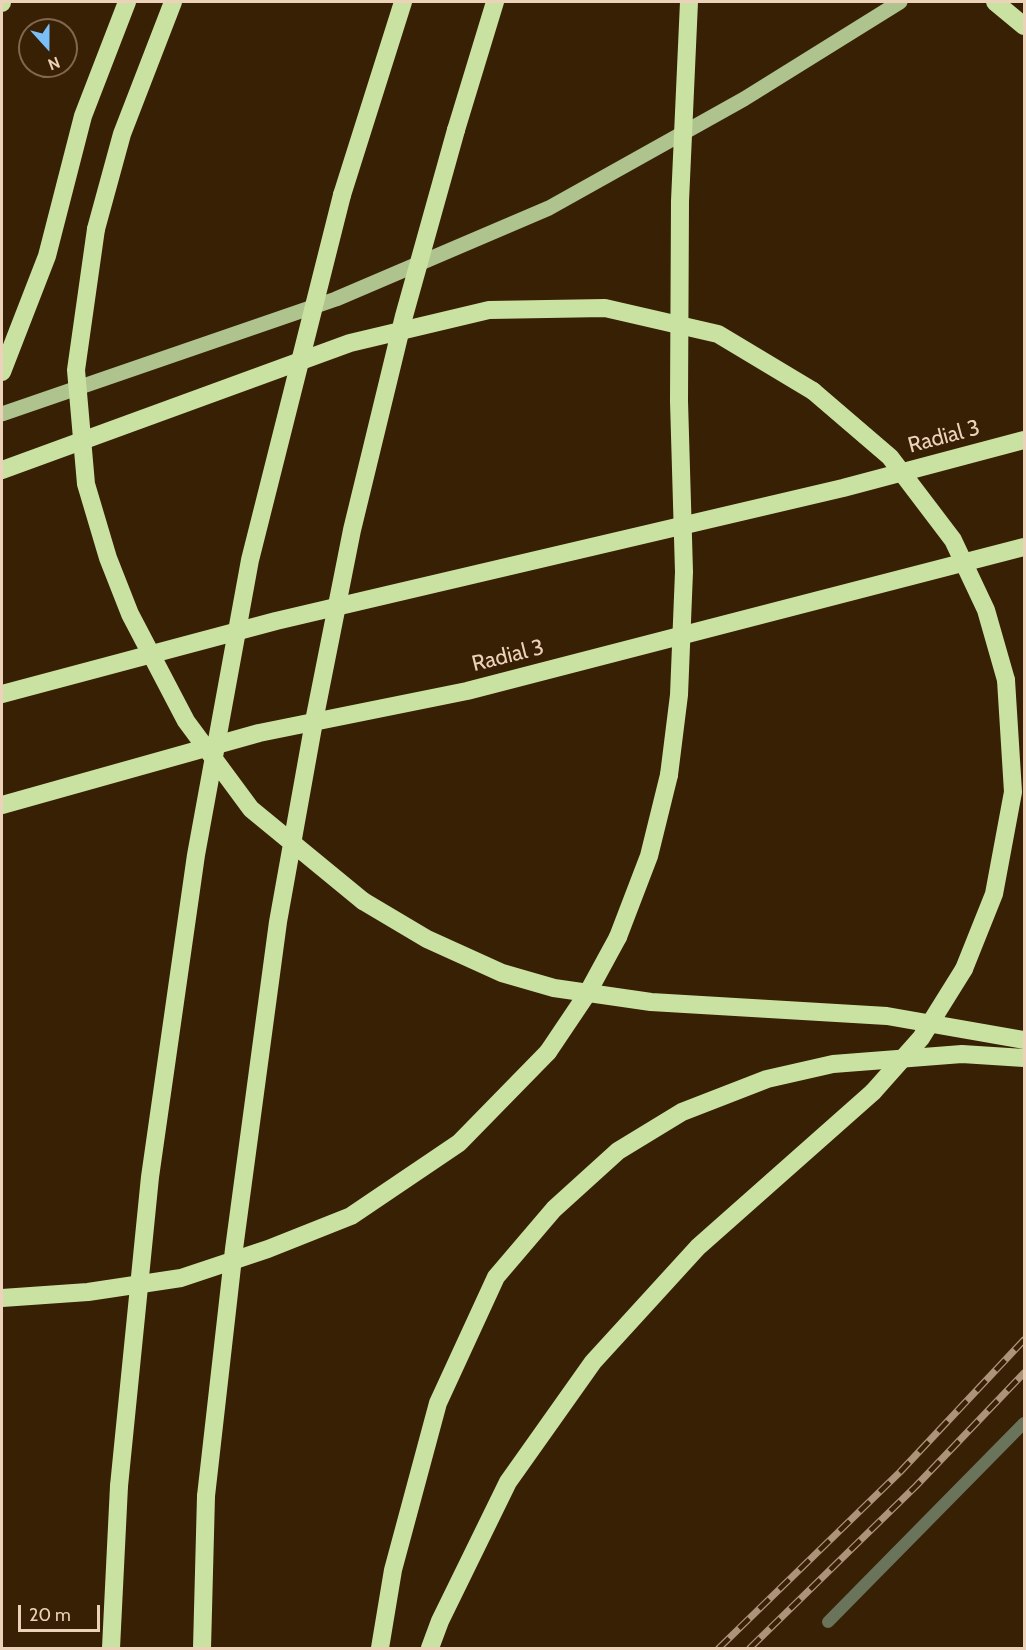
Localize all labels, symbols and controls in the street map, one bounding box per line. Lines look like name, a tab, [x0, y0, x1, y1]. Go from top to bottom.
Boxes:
north arrow	[18, 18, 78, 78]
text: N	[45, 53, 63, 74]
street label: Radial 3	[905, 415, 983, 459]
street label: Radial 3	[469, 634, 547, 678]
scale bar	[21, 1593, 104, 1631]
text: 20 m	[29, 1604, 71, 1626]

